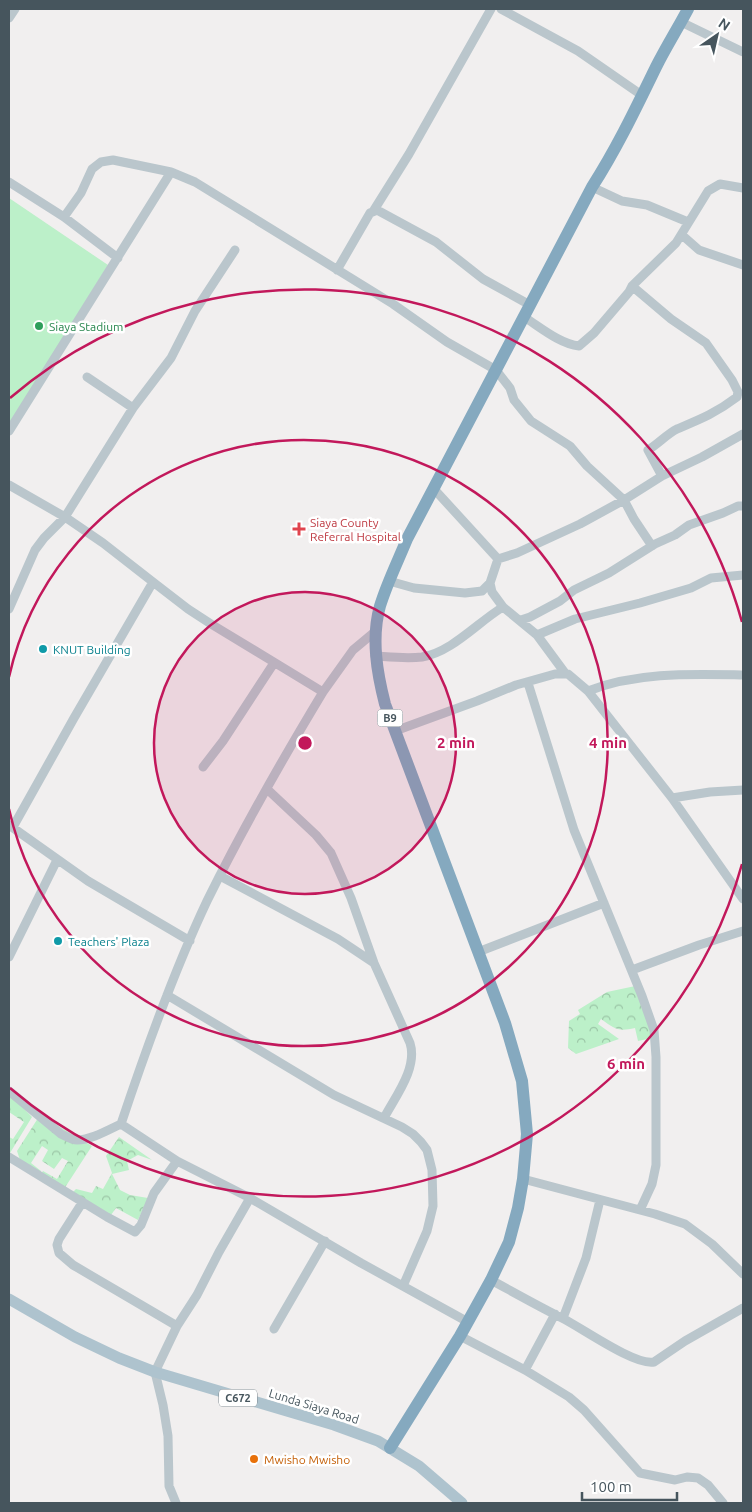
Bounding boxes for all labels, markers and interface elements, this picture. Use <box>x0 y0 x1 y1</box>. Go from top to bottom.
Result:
north arrow <box>692 10 742 60</box>
text: N <box>715 15 733 34</box>
marker: Siaya Stadium <box>33 320 45 332</box>
place label: Siaya Stadium <box>49 320 123 333</box>
place label: Siaya County Referral Hospital <box>310 516 401 543</box>
marker: Siaya County Referral Hospital <box>292 522 306 536</box>
marker: KNUT Building <box>37 643 49 655</box>
place label: KNUT Building <box>53 643 131 656</box>
road number: B9 <box>378 710 402 726</box>
centre of rings <box>296 734 314 752</box>
text: 2 min <box>437 734 475 751</box>
text: 4 min <box>589 734 627 751</box>
marker: Teachers' Plaza <box>52 935 64 947</box>
place label: Teachers' Plaza <box>68 935 149 948</box>
text: 6 min <box>607 1055 645 1072</box>
street label: Lunda Siaya Road <box>267 1386 361 1426</box>
road number: C672 <box>219 1390 257 1406</box>
marker: Mwisho Mwisho <box>248 1453 260 1465</box>
place label: Mwisho Mwisho <box>264 1453 350 1466</box>
scale bar <box>582 1470 677 1502</box>
text: 100 m <box>590 1478 632 1495</box>

